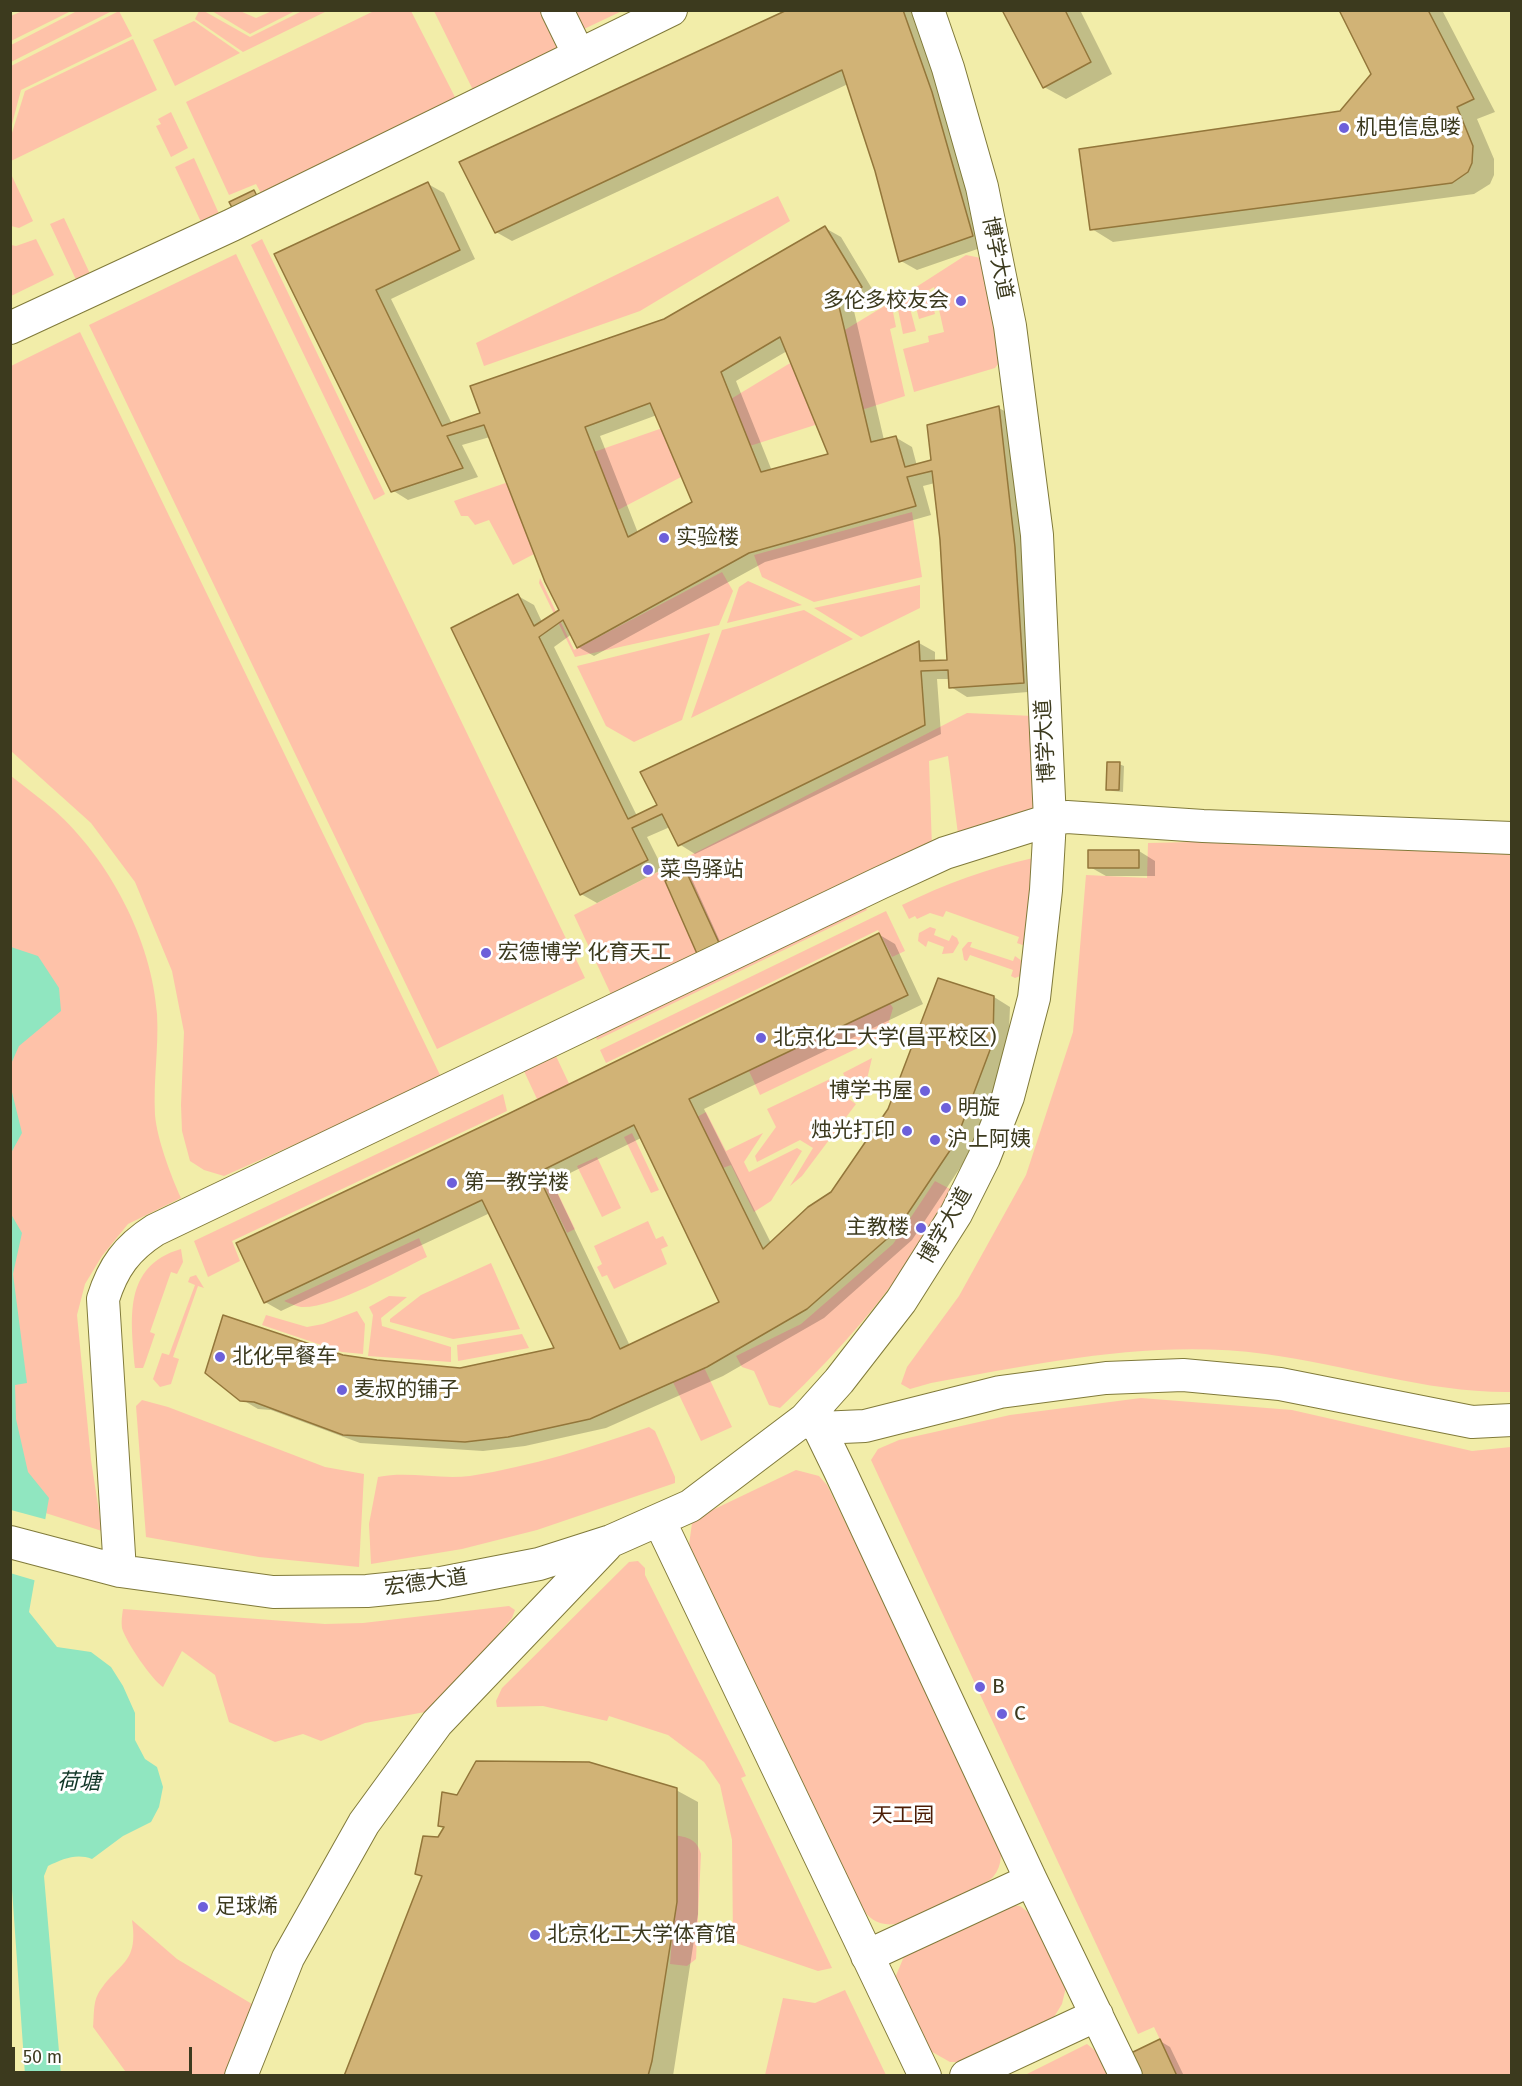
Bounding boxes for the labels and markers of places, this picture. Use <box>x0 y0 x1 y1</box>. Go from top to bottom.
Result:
place label: 机电信息喽 <box>1356 115 1461 141</box>
marker: 机电信息喽 <box>1337 121 1351 135</box>
place label: 多伦多校友会 <box>823 288 949 314</box>
marker: 多伦多校友会 <box>954 294 968 308</box>
place label: 实验楼 <box>676 525 739 551</box>
marker: 实验楼 <box>657 531 671 545</box>
place label: 菜鸟驿站 <box>660 857 744 883</box>
marker: 菜鸟驿站 <box>641 863 655 877</box>
place label: 宏德博学 化育天工 <box>498 940 672 966</box>
marker: 宏德博学 化育天工 <box>479 946 493 960</box>
place label: 北京化工大学(昌平校区) <box>773 1025 997 1051</box>
marker: 北京化工大学(昌平校区) <box>754 1031 768 1045</box>
place label: 博学书屋 <box>829 1078 913 1104</box>
marker: 博学书屋 <box>918 1084 932 1098</box>
place label: 明旋 <box>958 1095 1000 1121</box>
marker: 明旋 <box>939 1101 953 1115</box>
place label: 烛光打印 <box>811 1118 895 1144</box>
marker: 烛光打印 <box>900 1124 914 1138</box>
place label: 沪上阿姨 <box>947 1127 1031 1153</box>
marker: 沪上阿姨 <box>928 1133 942 1147</box>
place label: 第一教学楼 <box>464 1170 569 1196</box>
marker: 第一教学楼 <box>445 1176 459 1190</box>
place label: 主教楼 <box>846 1215 909 1241</box>
marker: 主教楼 <box>914 1221 928 1235</box>
place label: 北化早餐车 <box>232 1344 337 1370</box>
marker: 北化早餐车 <box>213 1350 227 1364</box>
place label: 麦叔的铺子 <box>354 1377 459 1403</box>
marker: 麦叔的铺子 <box>335 1383 349 1397</box>
place label: B <box>992 1674 1005 1700</box>
marker: B <box>973 1680 987 1694</box>
place label: C <box>1014 1701 1026 1727</box>
marker: C <box>995 1707 1009 1721</box>
place label: 足球烯 <box>215 1894 278 1920</box>
marker: 足球烯 <box>196 1900 210 1914</box>
place label: 北京化工大学体育馆 <box>547 1922 736 1948</box>
marker: 北京化工大学体育馆 <box>528 1928 542 1942</box>

